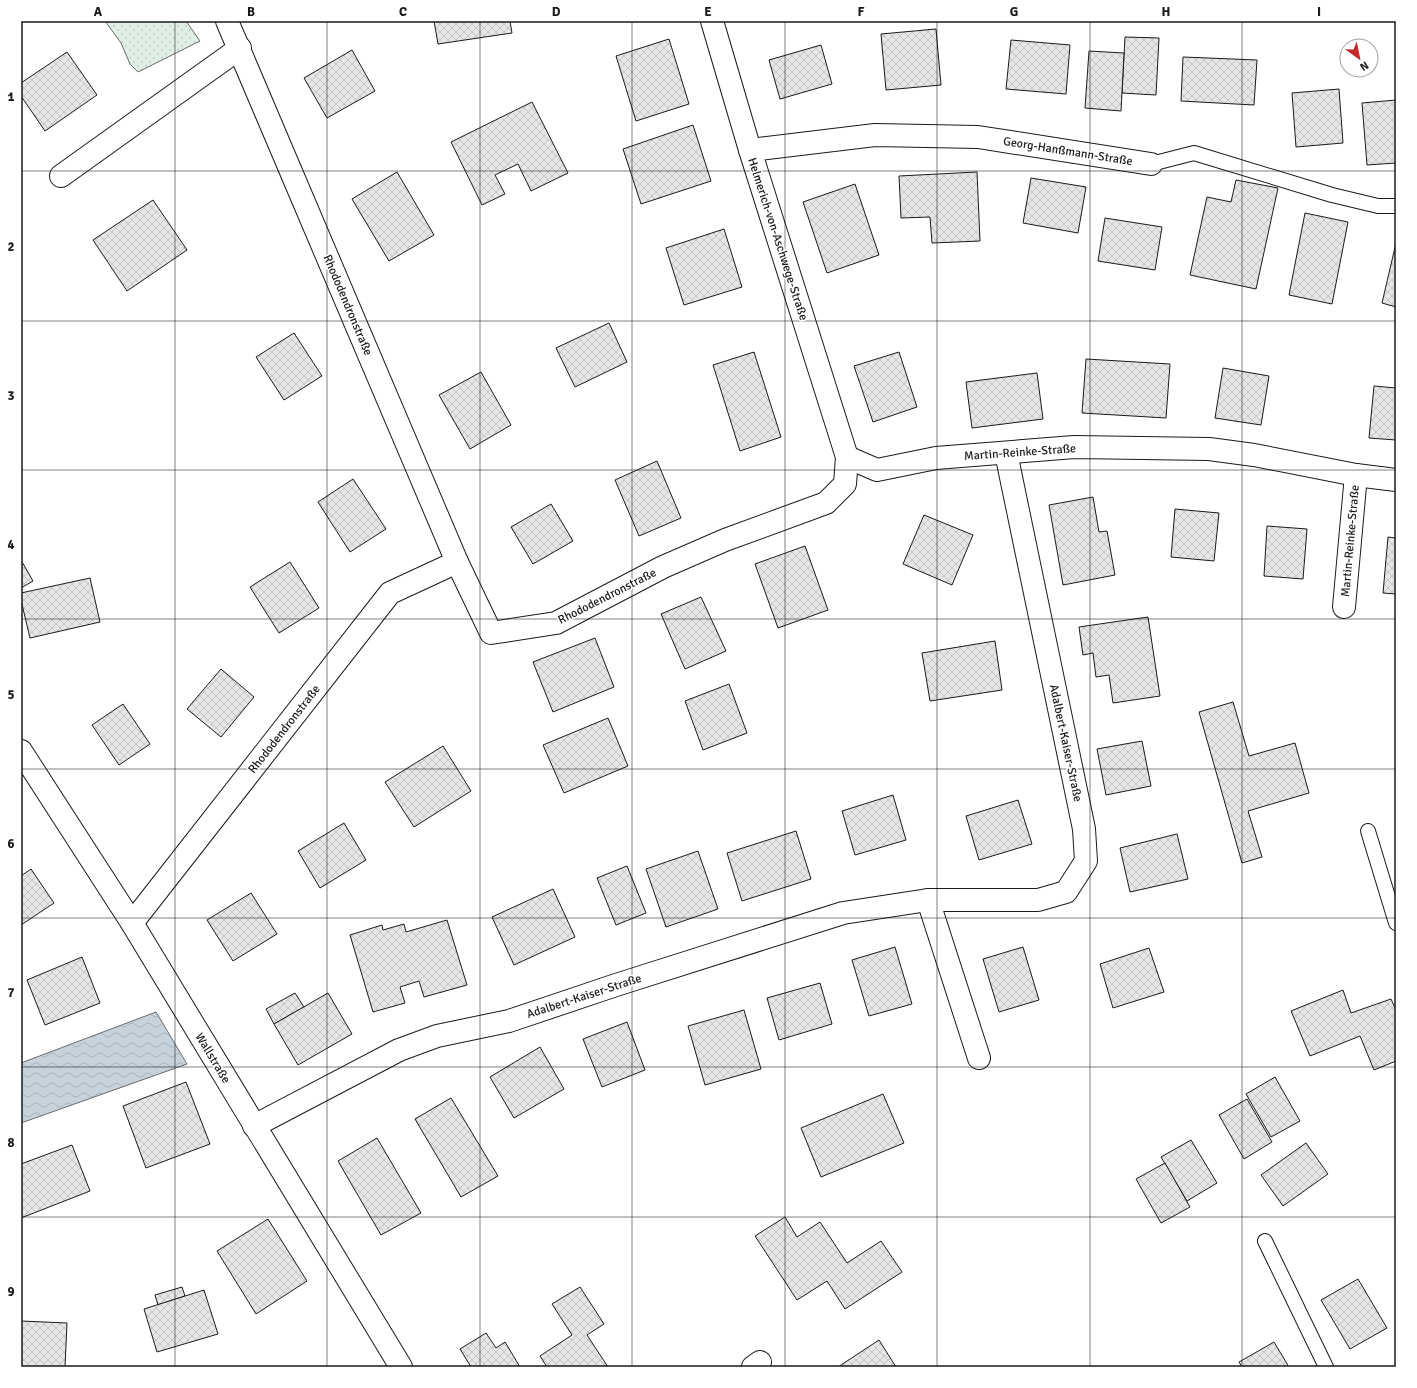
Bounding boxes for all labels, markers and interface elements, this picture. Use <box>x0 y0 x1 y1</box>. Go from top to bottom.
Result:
text: A <box>94 4 103 20</box>
text: B <box>247 4 255 20</box>
text: C <box>399 4 407 20</box>
text: D <box>552 4 561 20</box>
text: E <box>704 4 712 20</box>
text: F <box>858 4 865 20</box>
text: G <box>1010 4 1018 20</box>
text: H <box>1162 4 1170 20</box>
text: I <box>1317 4 1321 20</box>
north arrow <box>1339 38 1379 78</box>
text: N <box>1357 58 1371 74</box>
text: 1 <box>7 89 15 105</box>
street label: Georg-Hanßmann-Straße <box>1002 134 1134 169</box>
street label: Helmerich-von-Aschwege-Straße <box>744 156 811 322</box>
text: 2 <box>7 239 15 255</box>
street label: Rhododendronstraße <box>319 252 376 358</box>
text: 3 <box>7 388 15 404</box>
street label: Martin-Reinke-Straße <box>963 441 1077 464</box>
street label: Martin-Reinke-Straße <box>1338 484 1363 598</box>
text: 4 <box>7 537 15 553</box>
street label: Rhododendronstraße <box>556 565 659 628</box>
street label: Rhododendronstraße <box>245 682 324 777</box>
street label: Adalbert-Kaiser-Straße <box>1046 683 1085 803</box>
text: 5 <box>7 687 15 703</box>
text: 6 <box>7 836 15 852</box>
street label: Adalbert-Kaiser-Straße <box>525 971 643 1022</box>
text: 7 <box>7 985 15 1001</box>
street label: Wallstraße <box>192 1030 233 1086</box>
text: 8 <box>7 1135 15 1151</box>
text: 9 <box>7 1284 15 1300</box>

